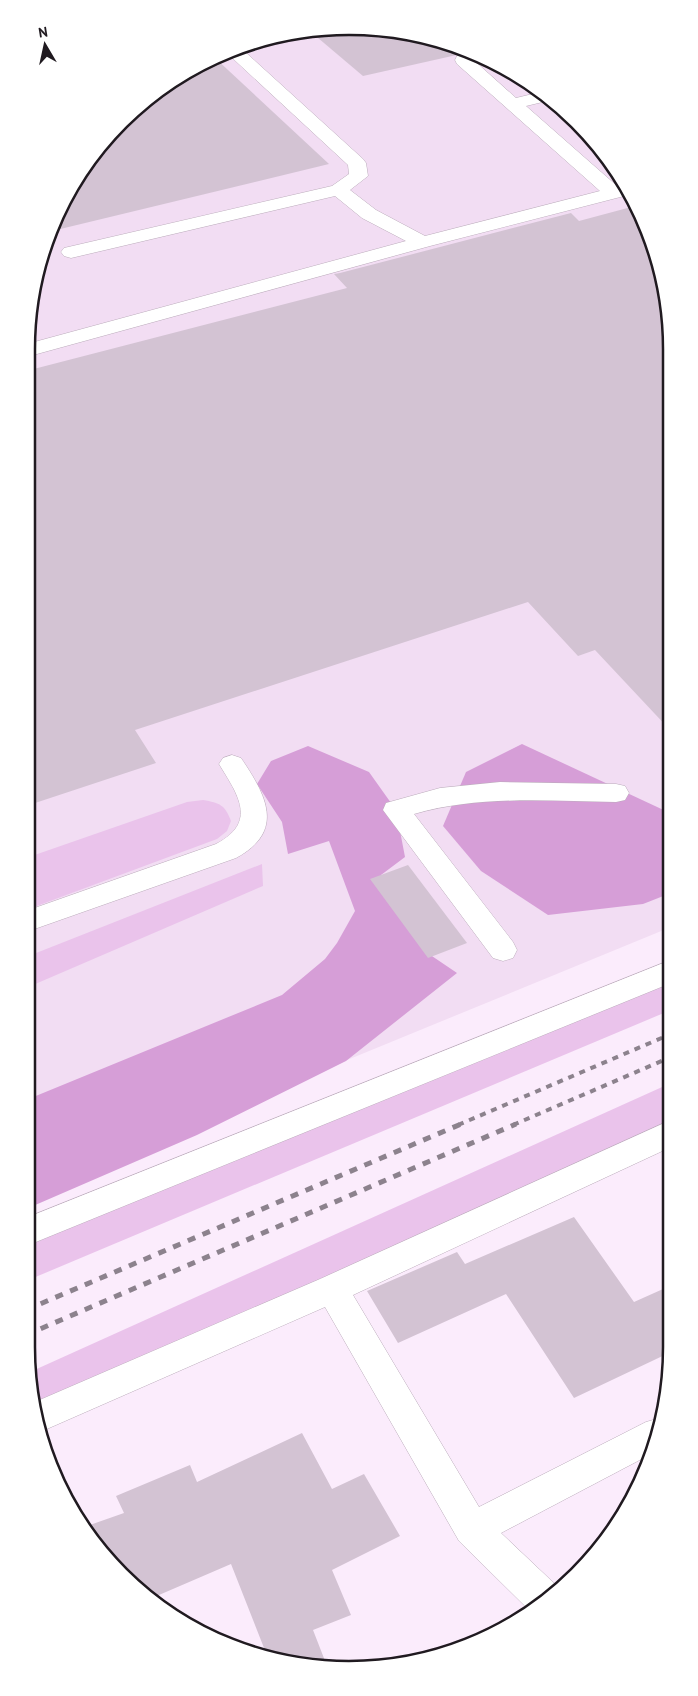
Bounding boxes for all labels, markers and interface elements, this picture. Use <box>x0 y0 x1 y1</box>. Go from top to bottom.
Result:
north arrow <box>20 20 70 70</box>
text: N <box>37 23 49 42</box>

